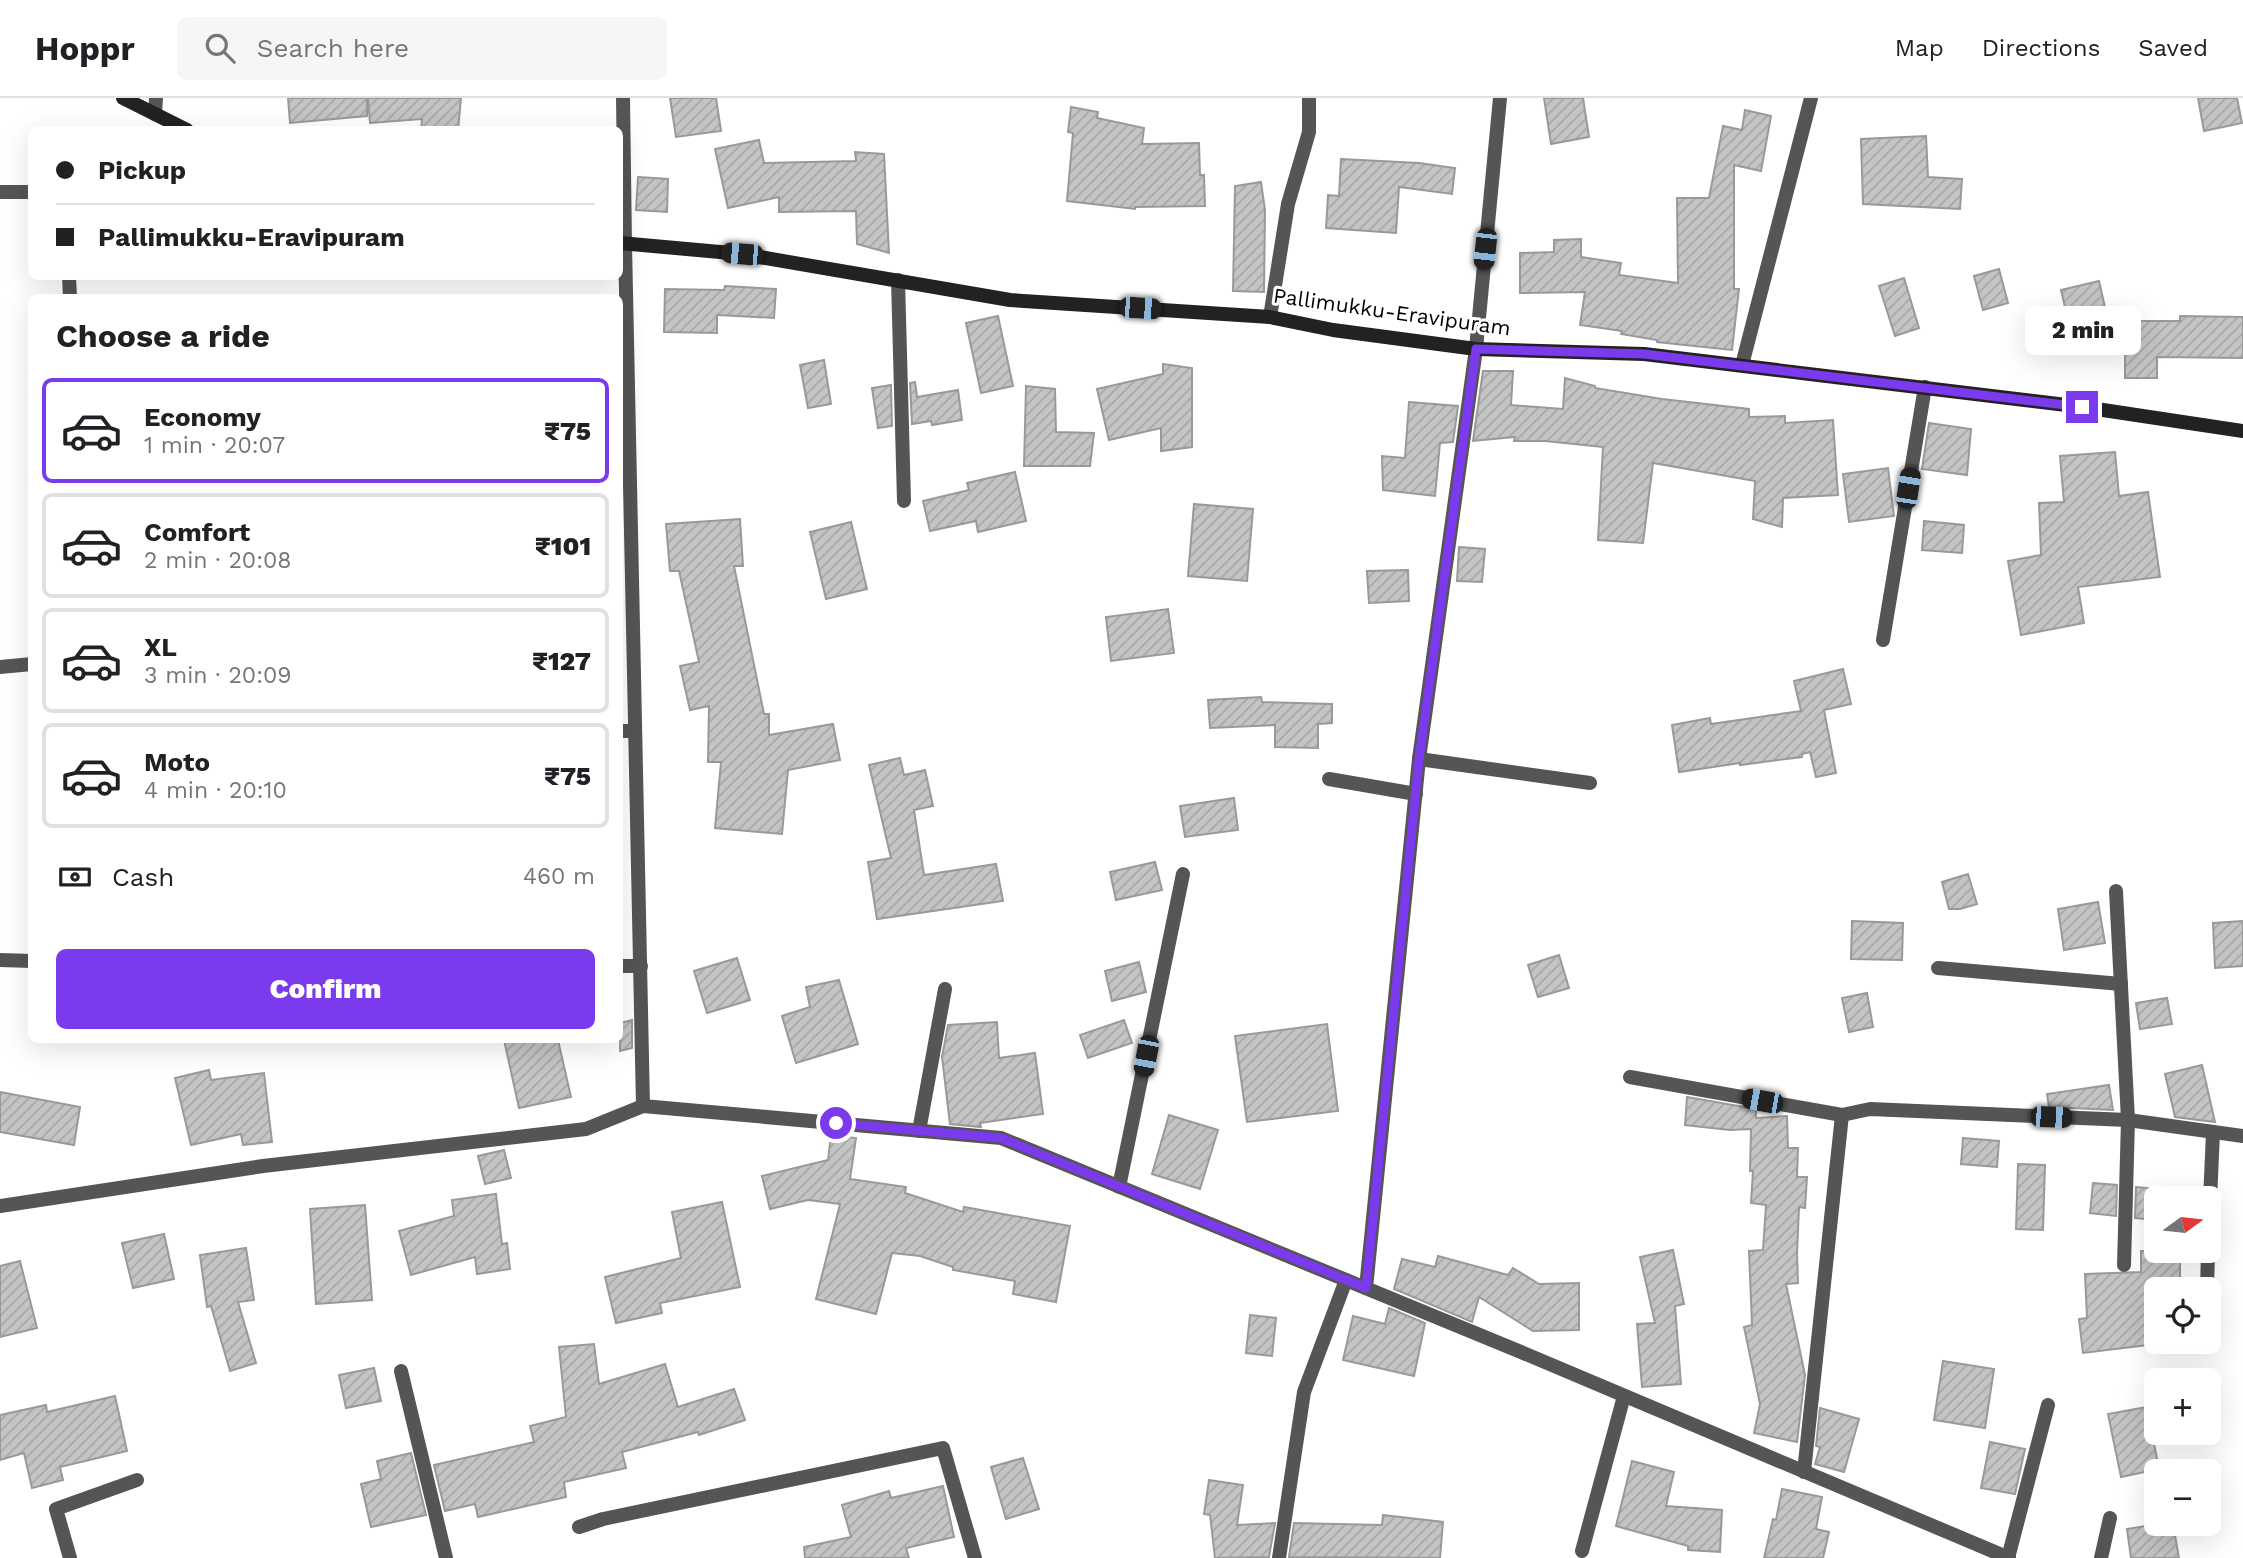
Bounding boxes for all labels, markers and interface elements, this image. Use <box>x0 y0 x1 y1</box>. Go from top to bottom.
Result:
search box <box>177 17 667 80</box>
text: Hoppr <box>35 29 135 68</box>
icon: search <box>201 29 239 67</box>
text: Search here <box>257 33 409 63</box>
text: Map <box>1895 34 1944 62</box>
text: Directions <box>1982 34 2100 62</box>
text: Saved <box>2138 34 2208 62</box>
text: Pickup <box>98 155 186 185</box>
text: Pallimukku-Eravipuram <box>98 222 405 252</box>
car <box>1473 227 1498 271</box>
car <box>721 242 764 266</box>
street label: Pallimukku-Eravipuram <box>1272 282 1512 341</box>
car <box>1119 296 1162 320</box>
callout: 2 min <box>2024 306 2140 354</box>
text: Choose a ride <box>56 317 270 355</box>
text: 2 min <box>2052 317 2114 344</box>
route end <box>2066 391 2098 423</box>
icon: car <box>60 399 123 462</box>
text: Economy <box>144 402 261 432</box>
text: ₹75 <box>544 416 591 446</box>
text: 1 min · 20:07 <box>144 432 285 459</box>
car <box>1895 466 1922 510</box>
icon: car <box>60 514 123 577</box>
text: Comfort <box>144 517 250 547</box>
text: ₹101 <box>535 531 591 561</box>
text: 2 min · 20:08 <box>144 547 291 574</box>
icon: car <box>60 629 123 692</box>
text: XL <box>144 632 177 662</box>
text: ₹127 <box>532 646 591 676</box>
text: 3 min · 20:09 <box>144 662 291 689</box>
icon: car <box>60 744 123 807</box>
text: Moto <box>144 747 210 777</box>
text: ₹75 <box>544 761 591 791</box>
text: 4 min · 20:10 <box>144 777 287 804</box>
icon: cash <box>56 858 94 896</box>
text: Cash <box>112 862 174 892</box>
text: 460 m <box>523 863 595 890</box>
button: Confirm <box>56 949 595 1029</box>
car <box>1132 1033 1161 1079</box>
car <box>1740 1087 1785 1115</box>
car <box>2030 1106 2073 1128</box>
route start <box>820 1107 852 1139</box>
north arrow <box>2144 1186 2221 1264</box>
map controls <box>2144 1186 2221 1536</box>
button: locate <box>2144 1277 2221 1354</box>
button: + <box>2144 1368 2221 1445</box>
button: − <box>2144 1459 2221 1536</box>

